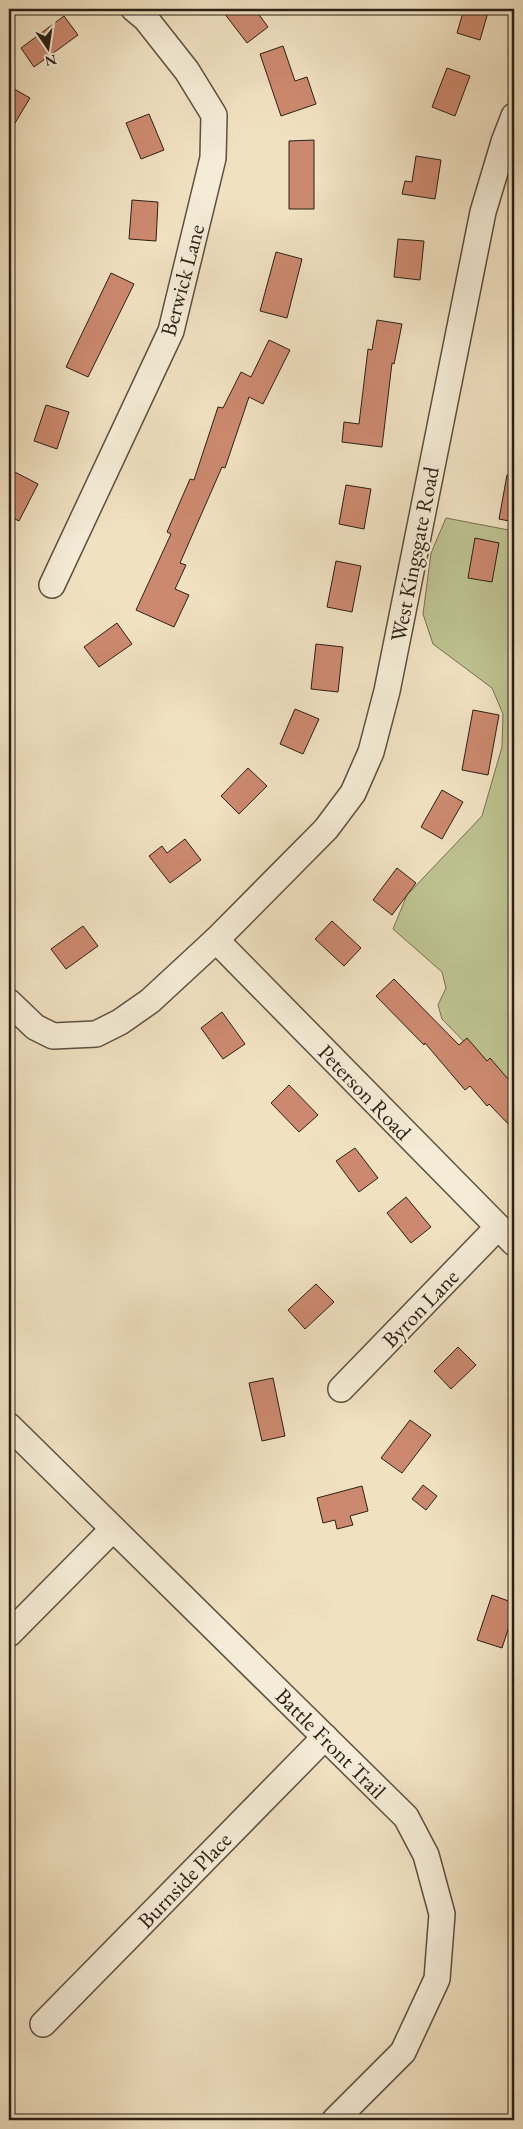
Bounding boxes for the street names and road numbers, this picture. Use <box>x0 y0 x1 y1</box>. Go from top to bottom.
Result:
street label: Berwick Lane <box>154 221 211 339</box>
street label: West Kingsgate Road <box>383 463 446 644</box>
street label: Peterson Road <box>312 1038 418 1147</box>
street label: Byron Lane <box>376 1263 465 1354</box>
street label: Battle Front Trail <box>269 1682 392 1805</box>
street label: Burnside Place <box>131 1826 238 1935</box>

